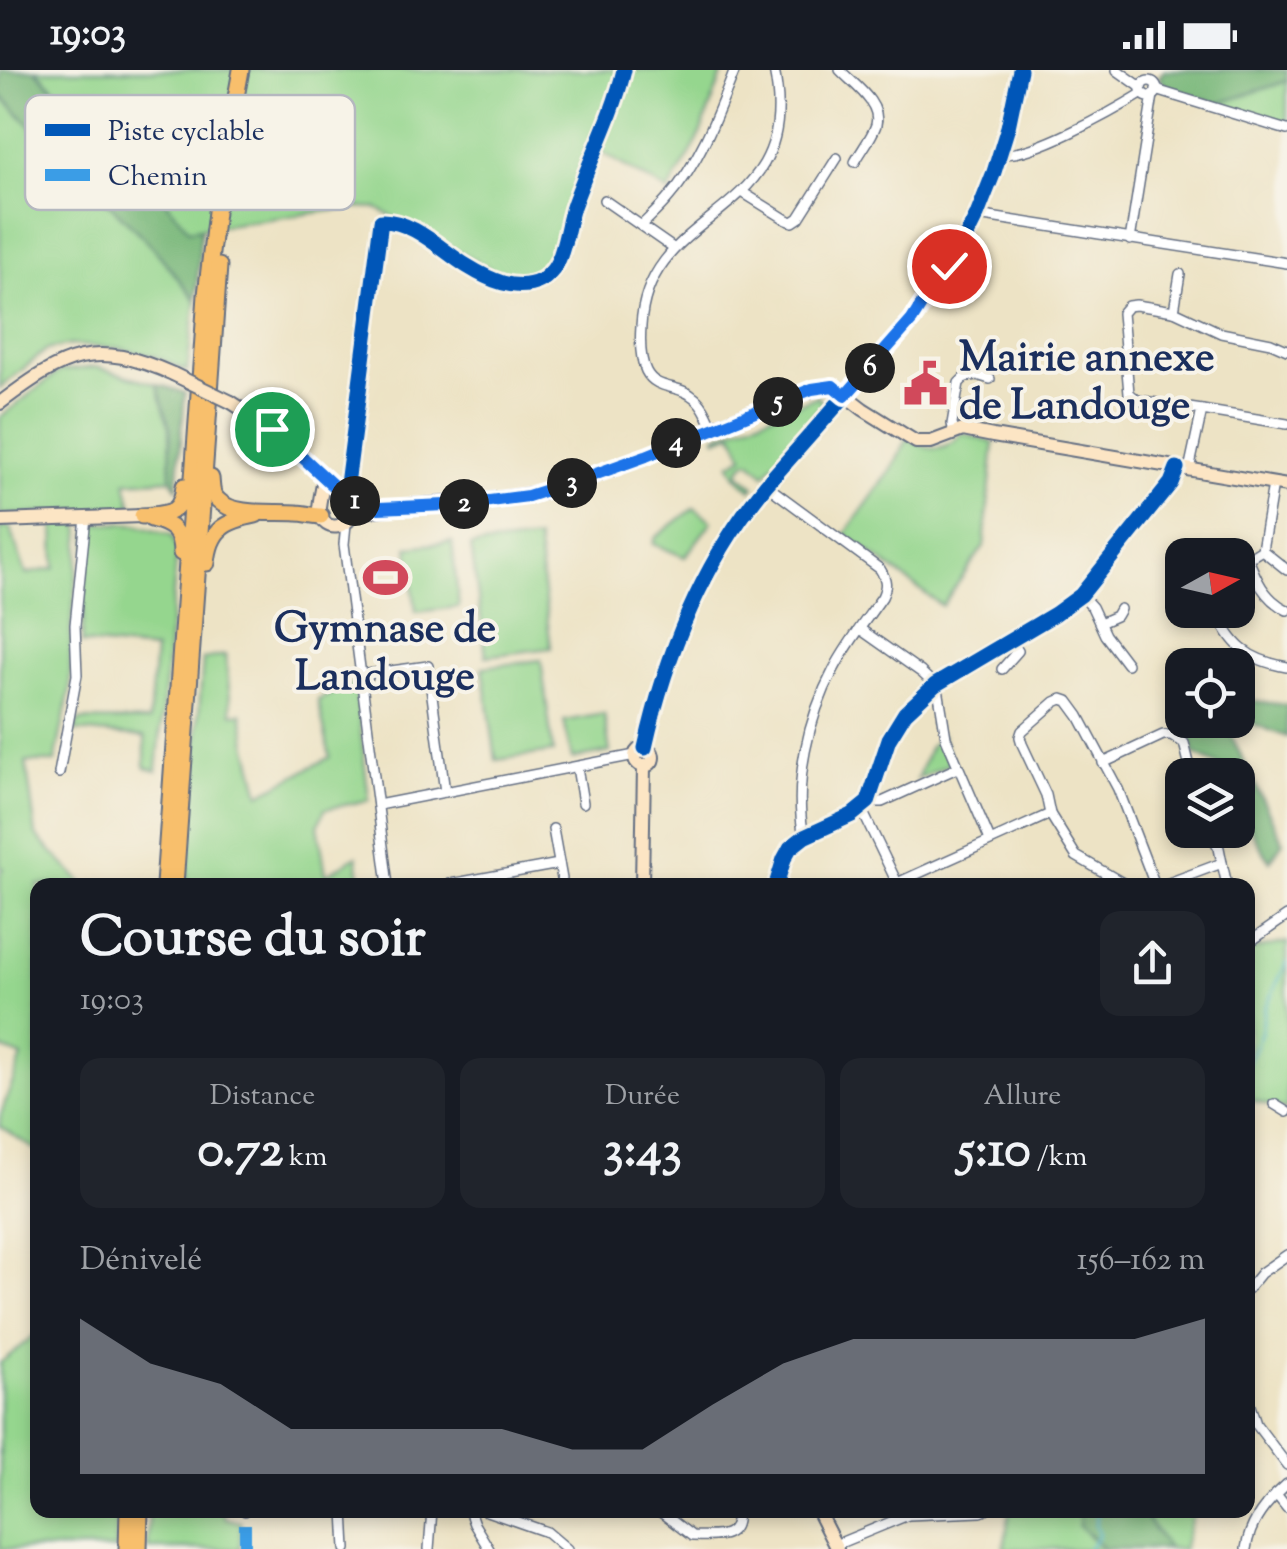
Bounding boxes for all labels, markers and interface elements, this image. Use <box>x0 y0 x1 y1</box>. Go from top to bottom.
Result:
text: 19:03 <box>50 8 126 62</box>
legend <box>25 95 355 210</box>
text: Piste cyclable <box>108 113 265 153</box>
text: Chemin <box>108 158 207 198</box>
pin <box>907 224 992 309</box>
icon: check <box>922 239 977 294</box>
place label: Mairie annexe de Landouge <box>959 330 1215 438</box>
pin: 6 <box>845 343 895 393</box>
text: 6 <box>863 348 877 388</box>
public building icon: Mairie annexe de Landouge <box>902 360 950 408</box>
pin: 5 <box>753 377 803 427</box>
text: 5 <box>773 382 783 422</box>
pin <box>230 387 315 472</box>
icon: arrive <box>245 402 300 457</box>
pin: 4 <box>651 418 701 468</box>
text: 4 <box>669 423 683 463</box>
pin: 3 <box>547 458 597 508</box>
text: 3 <box>566 463 578 503</box>
pin: 1 <box>330 476 380 526</box>
pin: 2 <box>439 479 489 529</box>
text: 1 <box>350 481 360 521</box>
text: 2 <box>457 484 471 524</box>
north arrow <box>1165 538 1255 628</box>
map controls <box>1165 538 1255 848</box>
sports icon: Gymnase de Landouge <box>361 553 409 601</box>
place label: Gymnase de Landouge <box>274 601 496 709</box>
button: locate <box>1165 648 1255 738</box>
button: layers <box>1165 758 1255 848</box>
text: Course du soir <box>80 901 426 980</box>
button: share <box>1100 911 1205 1016</box>
text: 19:03 <box>80 978 144 1024</box>
text: Distance <box>210 1077 315 1117</box>
text: Durée <box>605 1077 680 1117</box>
text: Allure <box>984 1077 1061 1117</box>
text: 0.72 <box>197 1117 283 1189</box>
text: 3:43 <box>603 1117 682 1189</box>
text: 5:10 <box>958 1117 1031 1189</box>
text: km <box>283 1138 328 1178</box>
text: /km <box>1031 1138 1087 1178</box>
text: Dénivelé <box>80 1238 202 1284</box>
text: 156–162 m <box>1077 1238 1205 1284</box>

